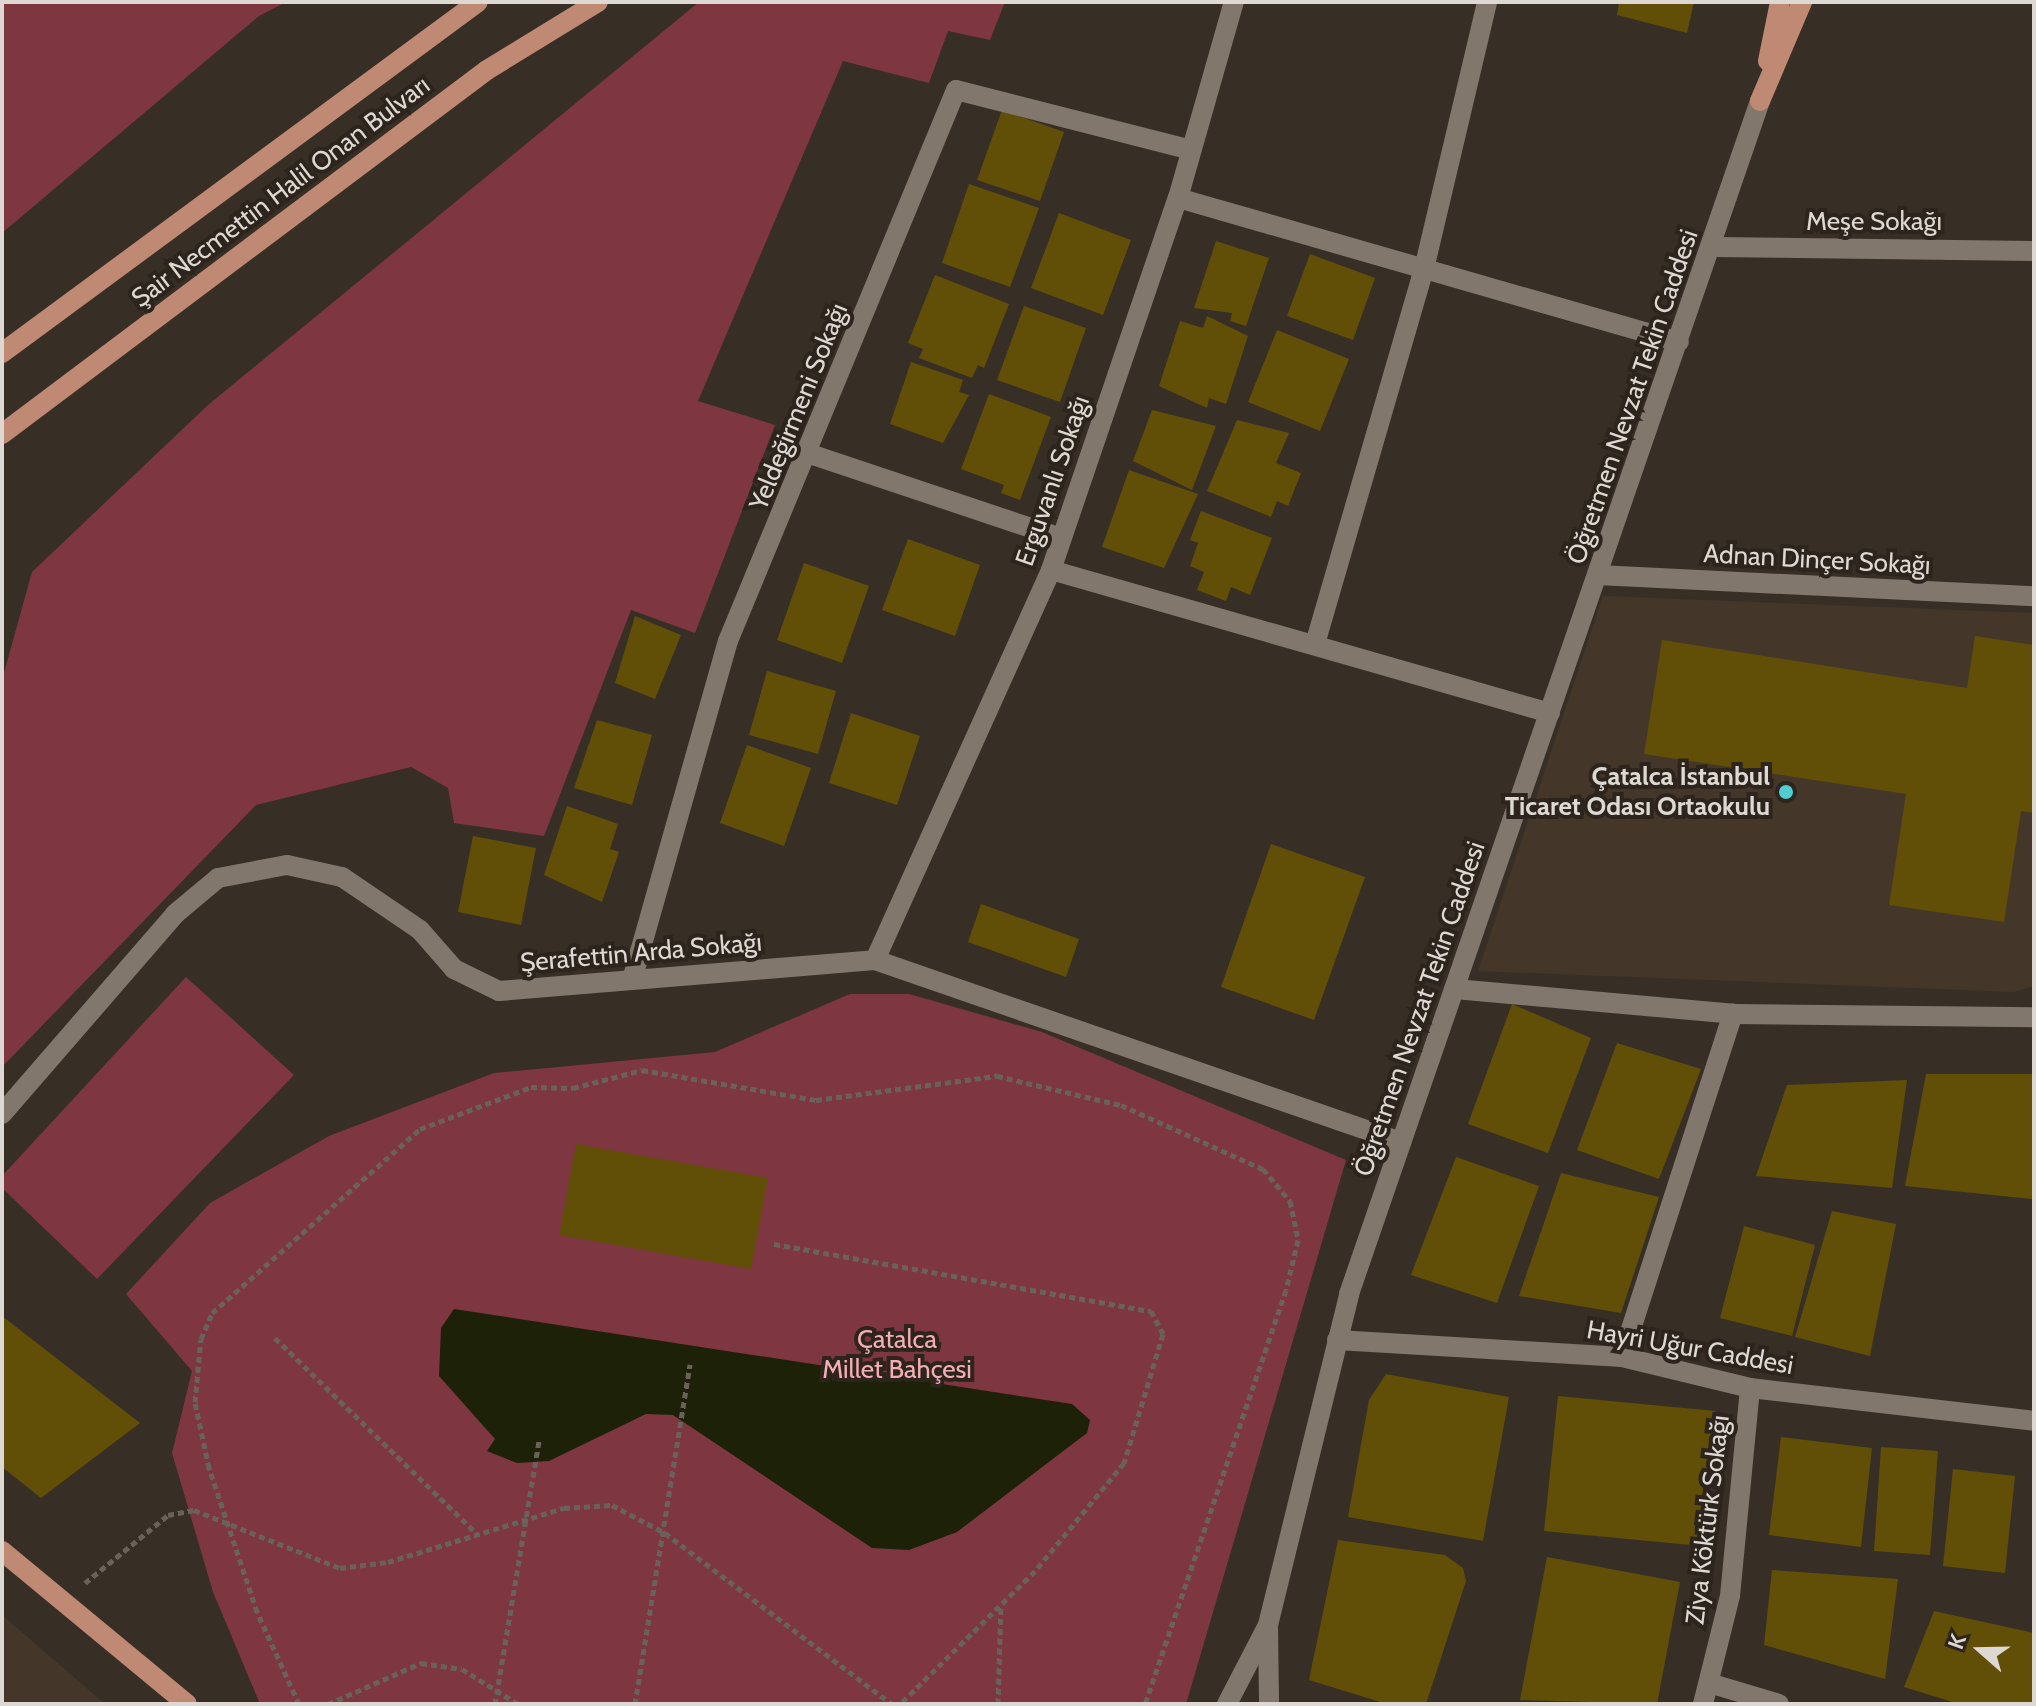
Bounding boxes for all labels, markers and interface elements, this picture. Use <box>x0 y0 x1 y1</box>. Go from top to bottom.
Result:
street label: Şair Necmettin Halil Onan Bulvarı <box>126 70 436 314</box>
street label: Meşe Sokağı <box>1806 206 1942 238</box>
street label: Öğretmen Nevzat Tekin Caddesi <box>1561 225 1705 569</box>
street label: Yeldeğirmeni Sokağı <box>743 299 855 515</box>
street label: Erguvanlı Sokağı <box>1009 392 1097 570</box>
street label: Adnan Dinçer Sokağı <box>1703 538 1931 582</box>
place label: Çatalca İstanbul Ticaret Odası Ortaokulu <box>1505 761 1770 822</box>
marker: Çatalca İstanbul Ticaret Odası Ortaokulu <box>1777 783 1795 801</box>
street label: Öğretmen Nevzat Tekin Caddesi <box>1348 837 1492 1181</box>
street label: Şerafettin Arda Sokağı <box>519 927 763 979</box>
street label: Hayri Uğur Caddesi <box>1584 1314 1796 1382</box>
park label: Çatalca Millet Bahçesi <box>822 1324 972 1386</box>
street label: Ziya Köktürk Sokağı <box>1680 1414 1736 1626</box>
north arrow <box>1940 1610 2020 1690</box>
text: K <box>1942 1631 1972 1653</box>

